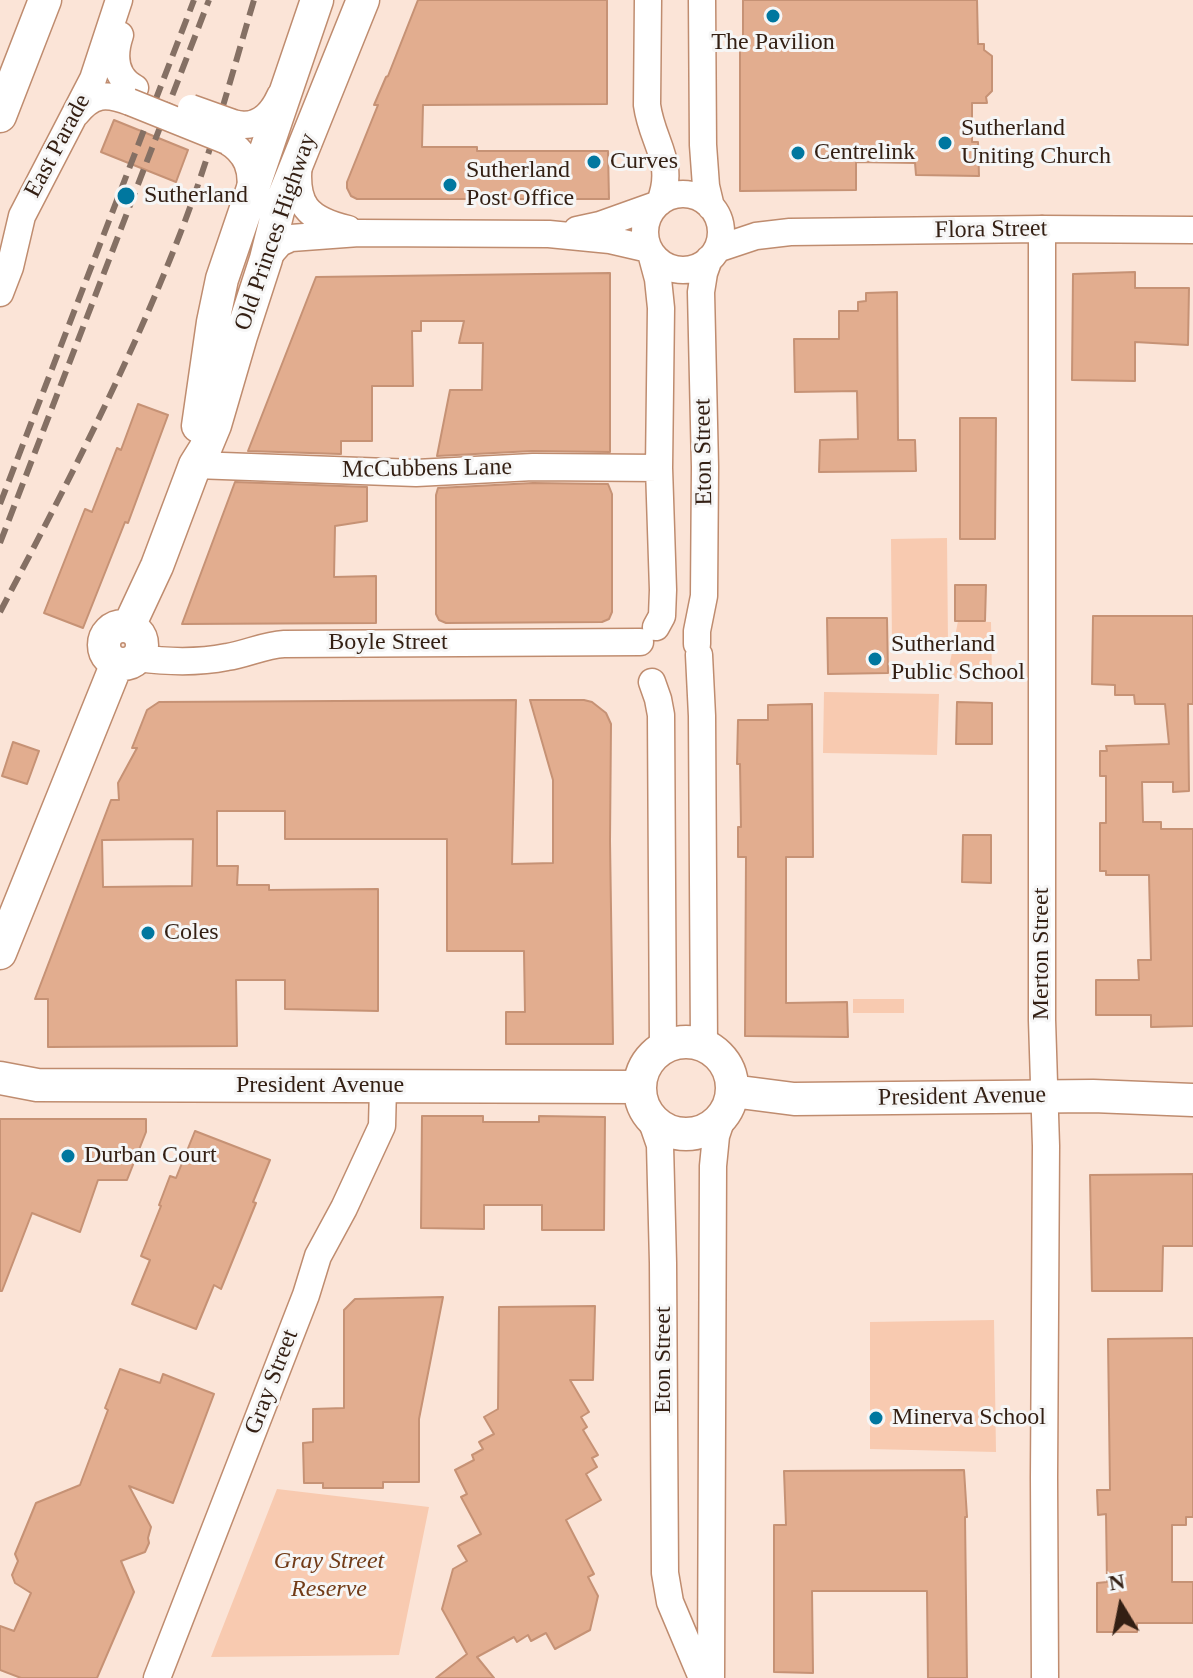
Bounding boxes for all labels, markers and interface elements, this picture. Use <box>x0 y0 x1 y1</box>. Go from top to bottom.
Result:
marker: The Pavilion <box>764 7 782 25</box>
place label: The Pavilion <box>711 29 835 57</box>
street label: East Parade <box>19 90 97 202</box>
place label: Sutherland Uniting Church <box>961 115 1111 171</box>
street label: Old Princes Highway <box>229 130 323 334</box>
marker: Sutherland Uniting Church <box>936 134 954 152</box>
place label: Centrelink <box>814 139 915 167</box>
marker: Centrelink <box>789 144 807 162</box>
place label: Curves <box>610 148 678 176</box>
marker: Curves <box>585 153 603 171</box>
place label: Sutherland Post Office <box>466 157 574 213</box>
marker: Sutherland Post Office <box>441 176 459 194</box>
place label: Sutherland <box>144 182 248 210</box>
marker: Sutherland <box>115 185 137 207</box>
street label: Flora Street <box>934 215 1048 245</box>
street label: Eton Street <box>689 398 719 506</box>
street label: McCubbens Lane <box>342 453 512 485</box>
street label: Boyle Street <box>328 629 448 657</box>
place label: Sutherland Public School <box>891 631 1025 687</box>
marker: Sutherland Public School <box>866 650 884 668</box>
street label: Merton Street <box>1028 888 1056 1020</box>
place label: Coles <box>164 919 219 947</box>
marker: Coles <box>139 924 157 942</box>
street label: President Avenue <box>236 1072 404 1100</box>
street label: President Avenue <box>878 1081 1046 1113</box>
place label: Durban Court <box>84 1142 217 1170</box>
marker: Durban Court <box>59 1147 77 1165</box>
street label: Eton Street <box>650 1306 678 1414</box>
street label: Gray Street <box>239 1326 305 1438</box>
place label: Minerva School <box>892 1404 1046 1432</box>
marker: Minerva School <box>867 1409 885 1427</box>
park label: Gray Street Reserve <box>274 1548 384 1604</box>
north arrow <box>1081 1566 1161 1646</box>
text: N <box>1107 1568 1127 1596</box>

